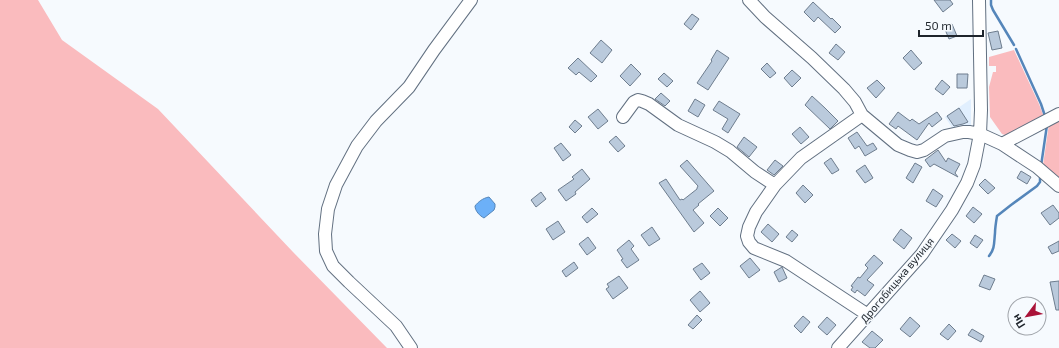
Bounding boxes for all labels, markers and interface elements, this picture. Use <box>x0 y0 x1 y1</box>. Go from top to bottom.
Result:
scale bar <box>919 12 983 38</box>
text: 50 m <box>925 18 952 32</box>
street label: Дрогобицька вулиця <box>857 234 937 326</box>
north arrow <box>1007 296 1047 336</box>
text: Пн <box>1009 312 1027 331</box>

